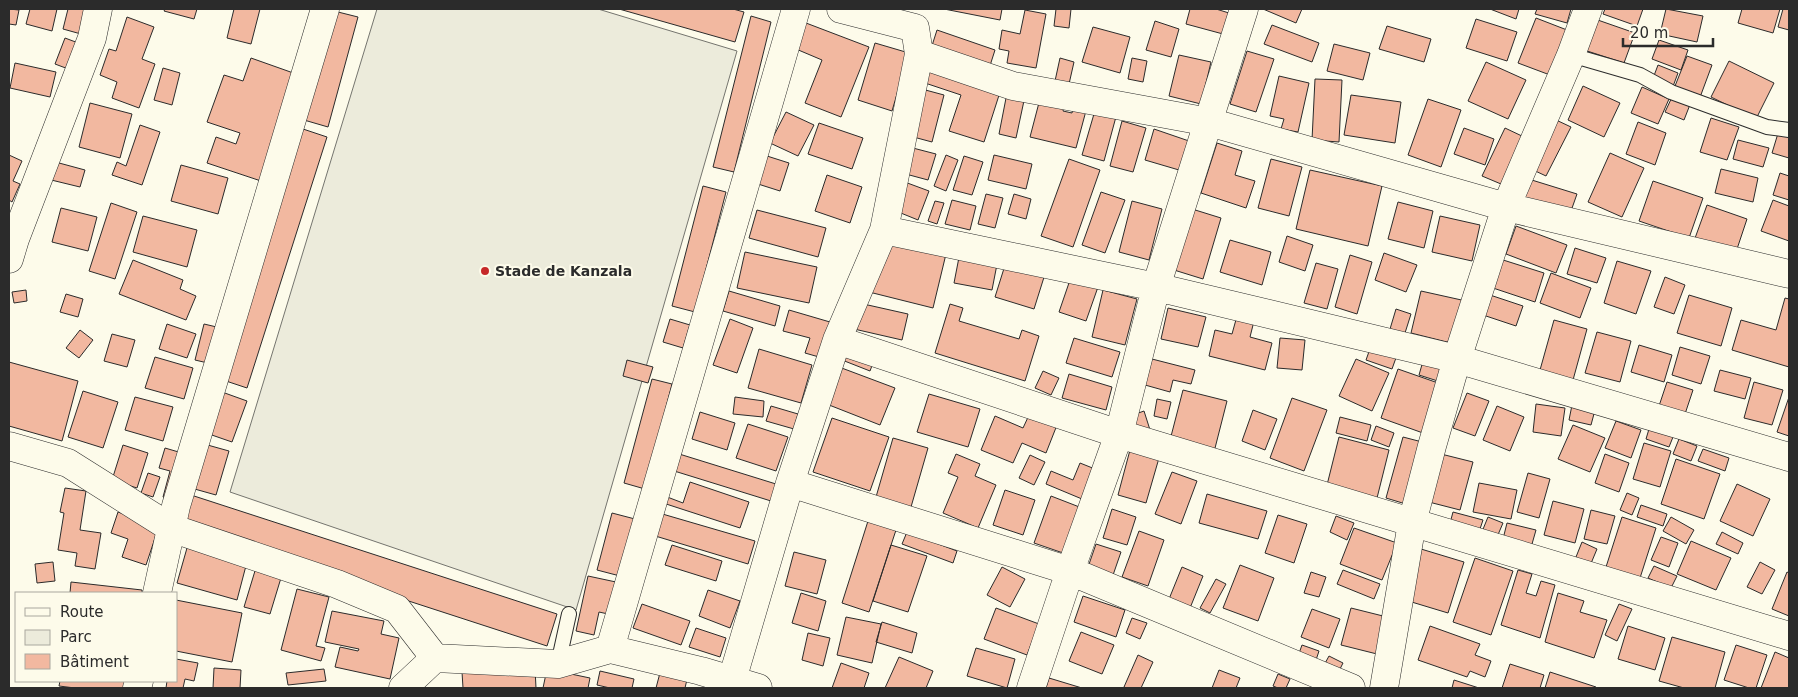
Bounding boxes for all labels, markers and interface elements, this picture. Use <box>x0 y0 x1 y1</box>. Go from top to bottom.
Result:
scale bar <box>1623 15 1713 47</box>
text: 20 m <box>1630 24 1668 42</box>
place label: Stade de Kanzala <box>495 263 632 279</box>
marker: Stade de Kanzala <box>479 265 491 277</box>
legend <box>15 592 178 682</box>
text: Route <box>60 603 104 621</box>
text: Parc <box>60 628 92 646</box>
text: Bâtiment <box>60 653 129 671</box>

